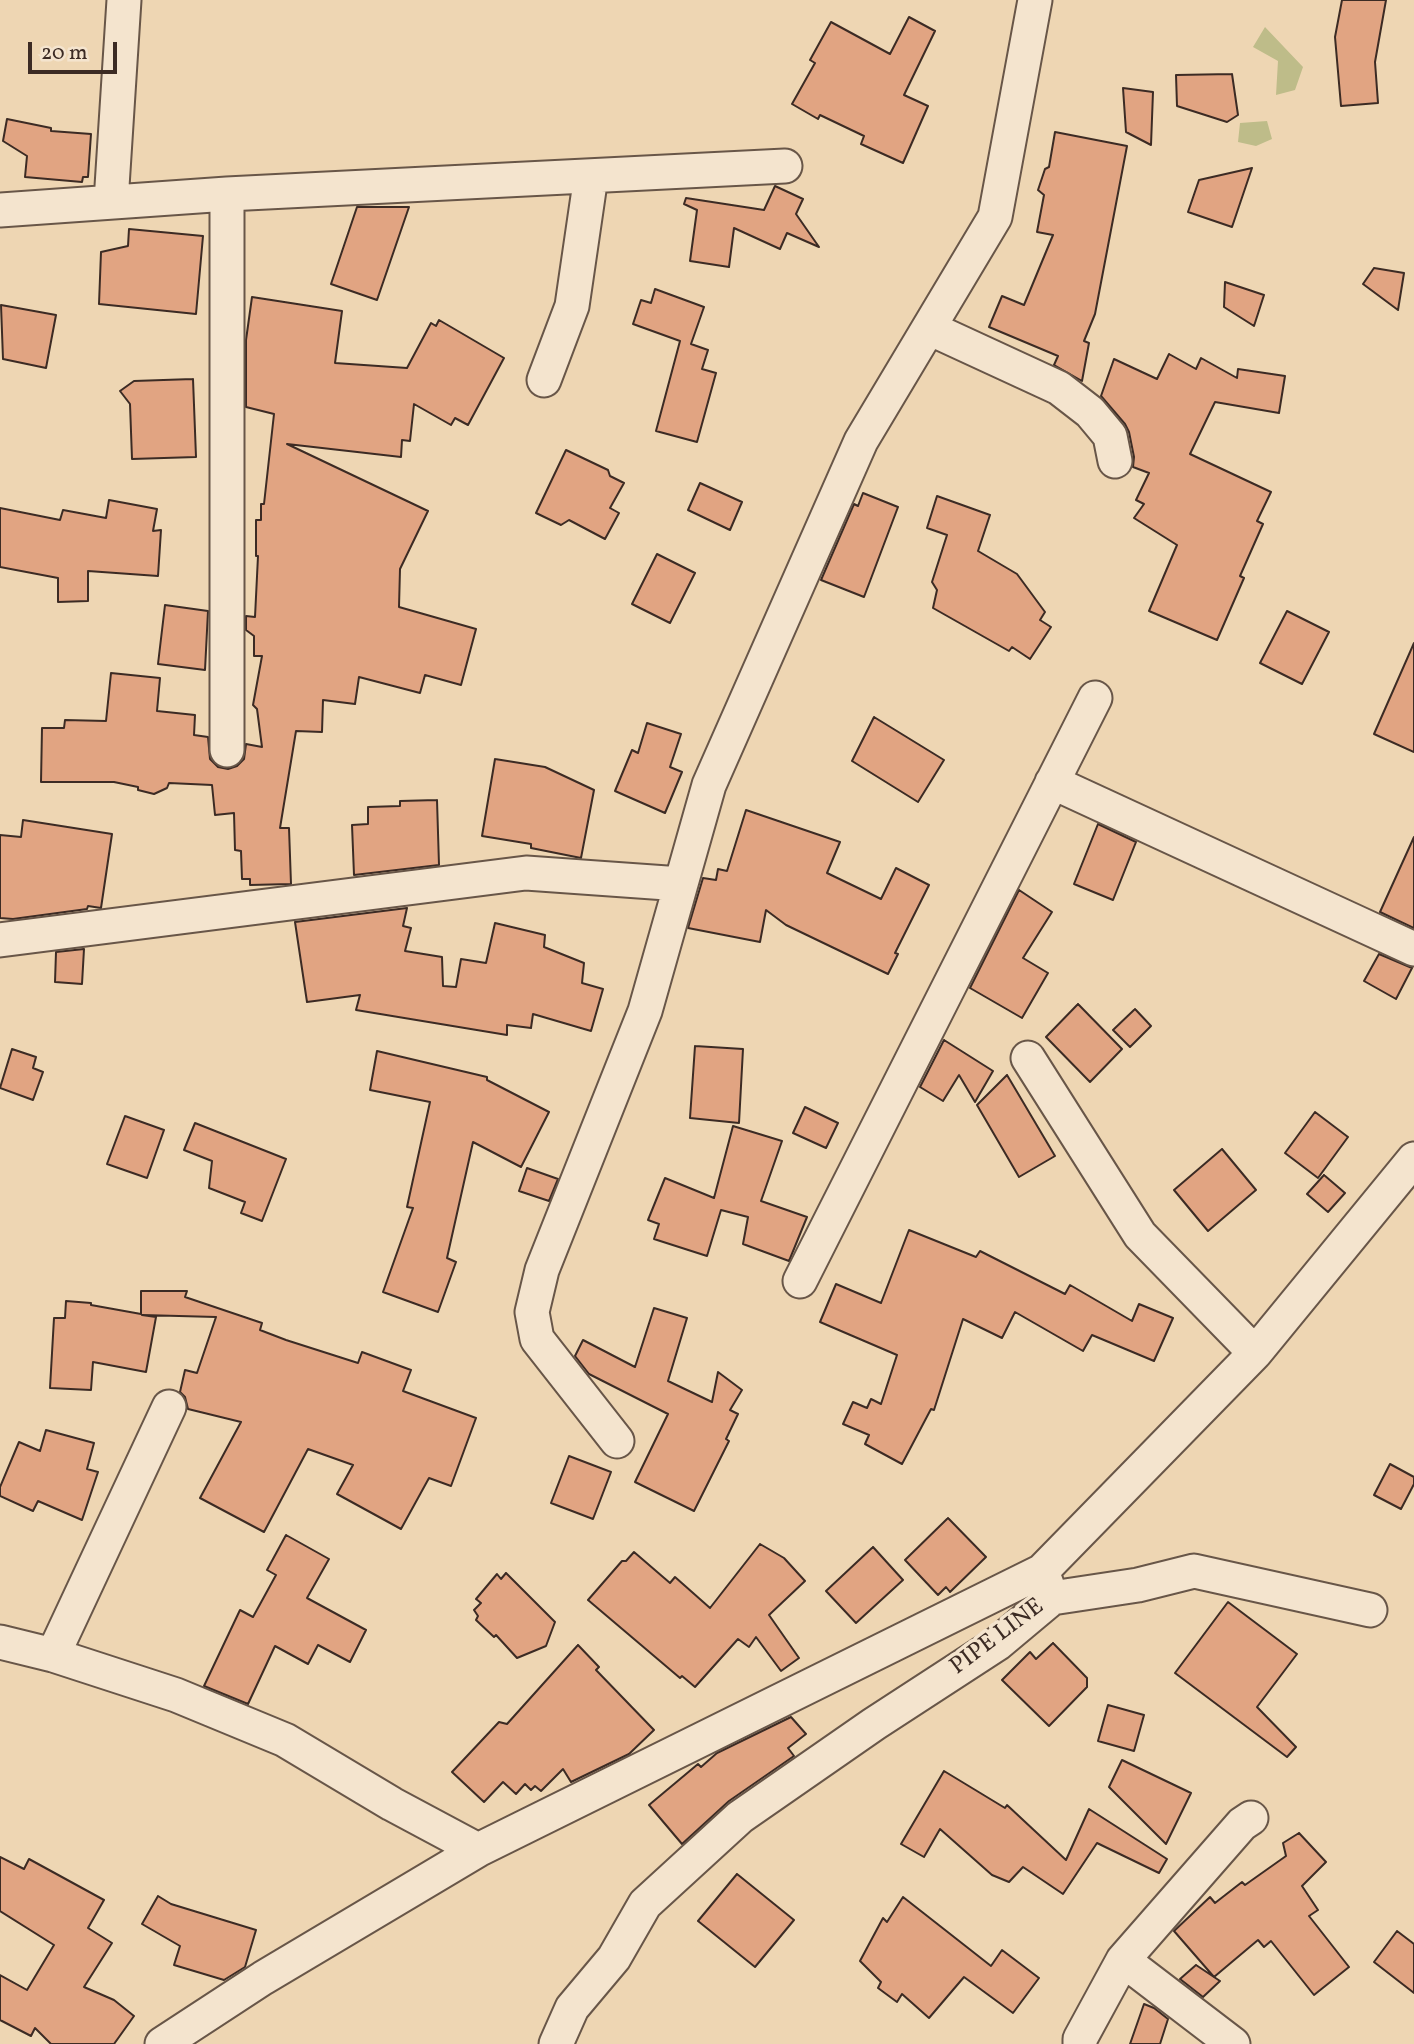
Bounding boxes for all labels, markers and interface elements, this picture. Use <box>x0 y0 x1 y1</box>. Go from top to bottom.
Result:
scale bar <box>32 28 121 72</box>
text: 20 m <box>41 39 87 68</box>
street label: PIPE LINE <box>945 1593 1051 1683</box>

